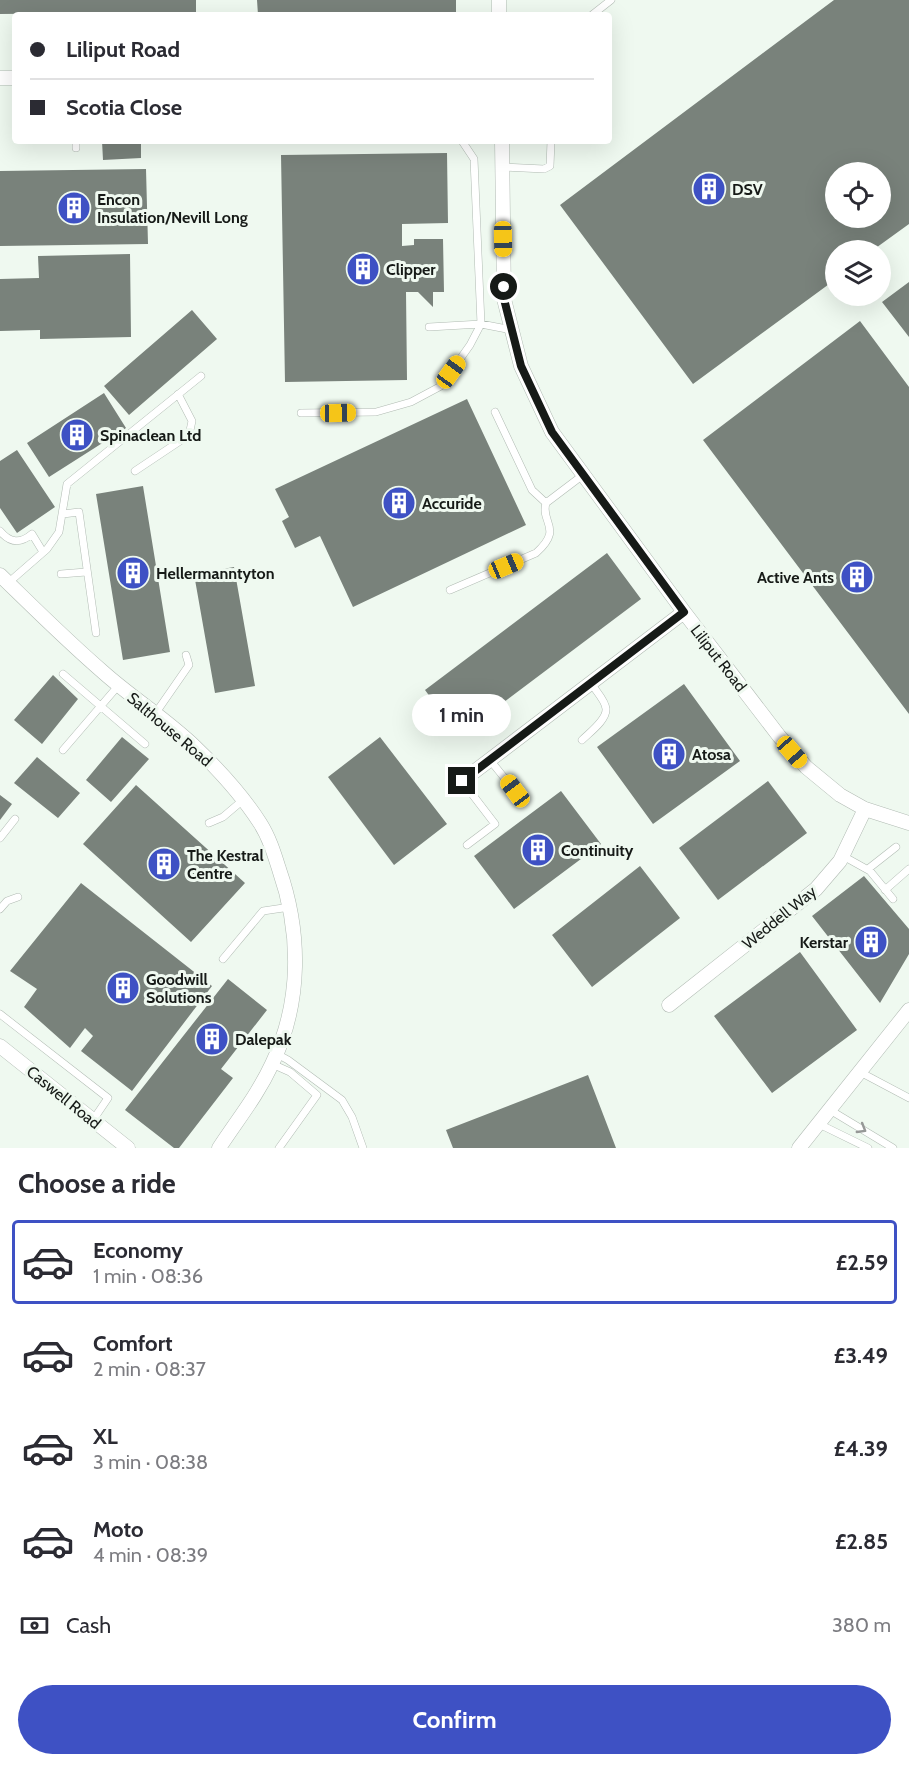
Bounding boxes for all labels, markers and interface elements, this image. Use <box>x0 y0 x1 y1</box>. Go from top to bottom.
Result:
text: Liliput Road <box>66 36 180 63</box>
text: Scotia Close <box>66 94 182 121</box>
map controls <box>825 162 891 306</box>
button: locate <box>825 162 891 228</box>
building icon: DSV <box>691 171 727 207</box>
place label: DSV <box>732 180 763 199</box>
building icon: Encon Insulation/Nevill Long <box>56 190 92 226</box>
place label: Encon Insulation/Nevill Long <box>97 190 248 227</box>
car <box>494 221 512 257</box>
button: layers <box>825 240 891 306</box>
building icon: Clipper <box>345 251 381 287</box>
place label: Clipper <box>386 260 436 279</box>
route start <box>490 273 517 300</box>
car <box>433 352 469 392</box>
car <box>320 404 356 422</box>
building icon: Spinaclean Ltd <box>59 417 95 453</box>
place label: Spinaclean Ltd <box>100 426 201 445</box>
building icon: Accuride <box>381 485 417 521</box>
place label: Accuride <box>422 494 482 513</box>
car <box>486 551 526 581</box>
building icon: Hellermanntyton <box>115 555 151 591</box>
building icon: Active Ants <box>839 559 875 595</box>
place label: Hellermanntyton <box>156 564 275 583</box>
place label: Active Ants <box>757 568 834 587</box>
street label: Liliput Road <box>687 621 751 696</box>
street label: Salthouse Road <box>123 688 216 770</box>
callout: 1 min <box>412 694 512 736</box>
text: 1 min <box>439 703 484 727</box>
car <box>773 733 811 771</box>
building icon: Atosa <box>651 736 687 772</box>
place label: Atosa <box>692 745 731 764</box>
route end <box>448 767 475 794</box>
car <box>497 771 533 811</box>
building icon: Continuity <box>520 832 556 868</box>
place label: Continuity <box>561 841 634 860</box>
building icon: The Kestral Centre <box>146 846 182 882</box>
place label: The Kestral Centre <box>187 846 264 883</box>
street label: Weddell Way <box>738 882 820 953</box>
building icon: Kerstar <box>853 924 889 960</box>
place label: Kerstar <box>799 933 849 952</box>
building icon: Goodwill Solutions <box>105 970 141 1006</box>
place label: Goodwill Solutions <box>146 970 212 1007</box>
building icon: Dalepak <box>194 1021 230 1057</box>
place label: Dalepak <box>235 1030 292 1049</box>
street label: Caswell Road <box>23 1062 105 1133</box>
one-way arrow <box>856 1121 866 1133</box>
text: Choose a ride <box>18 1167 176 1200</box>
icon: car <box>21 1235 75 1289</box>
text: Economy <box>93 1237 183 1264</box>
text: £2.59 <box>836 1249 888 1276</box>
text: 1 min · 08:36 <box>93 1264 203 1288</box>
icon: car <box>21 1328 75 1382</box>
text: Comfort <box>93 1330 172 1357</box>
text: £3.49 <box>834 1342 888 1369</box>
text: 2 min · 08:37 <box>93 1357 206 1381</box>
icon: car <box>21 1421 75 1475</box>
text: XL <box>93 1423 118 1450</box>
text: £4.39 <box>834 1435 888 1462</box>
text: 3 min · 08:38 <box>93 1450 208 1474</box>
icon: car <box>21 1514 75 1568</box>
text: Moto <box>93 1516 144 1543</box>
text: £2.85 <box>835 1528 888 1555</box>
text: 4 min · 08:39 <box>93 1543 208 1567</box>
icon: cash <box>18 1609 51 1642</box>
text: Cash <box>66 1612 111 1639</box>
text: 380 m <box>832 1613 891 1637</box>
button: Confirm <box>18 1685 891 1754</box>

